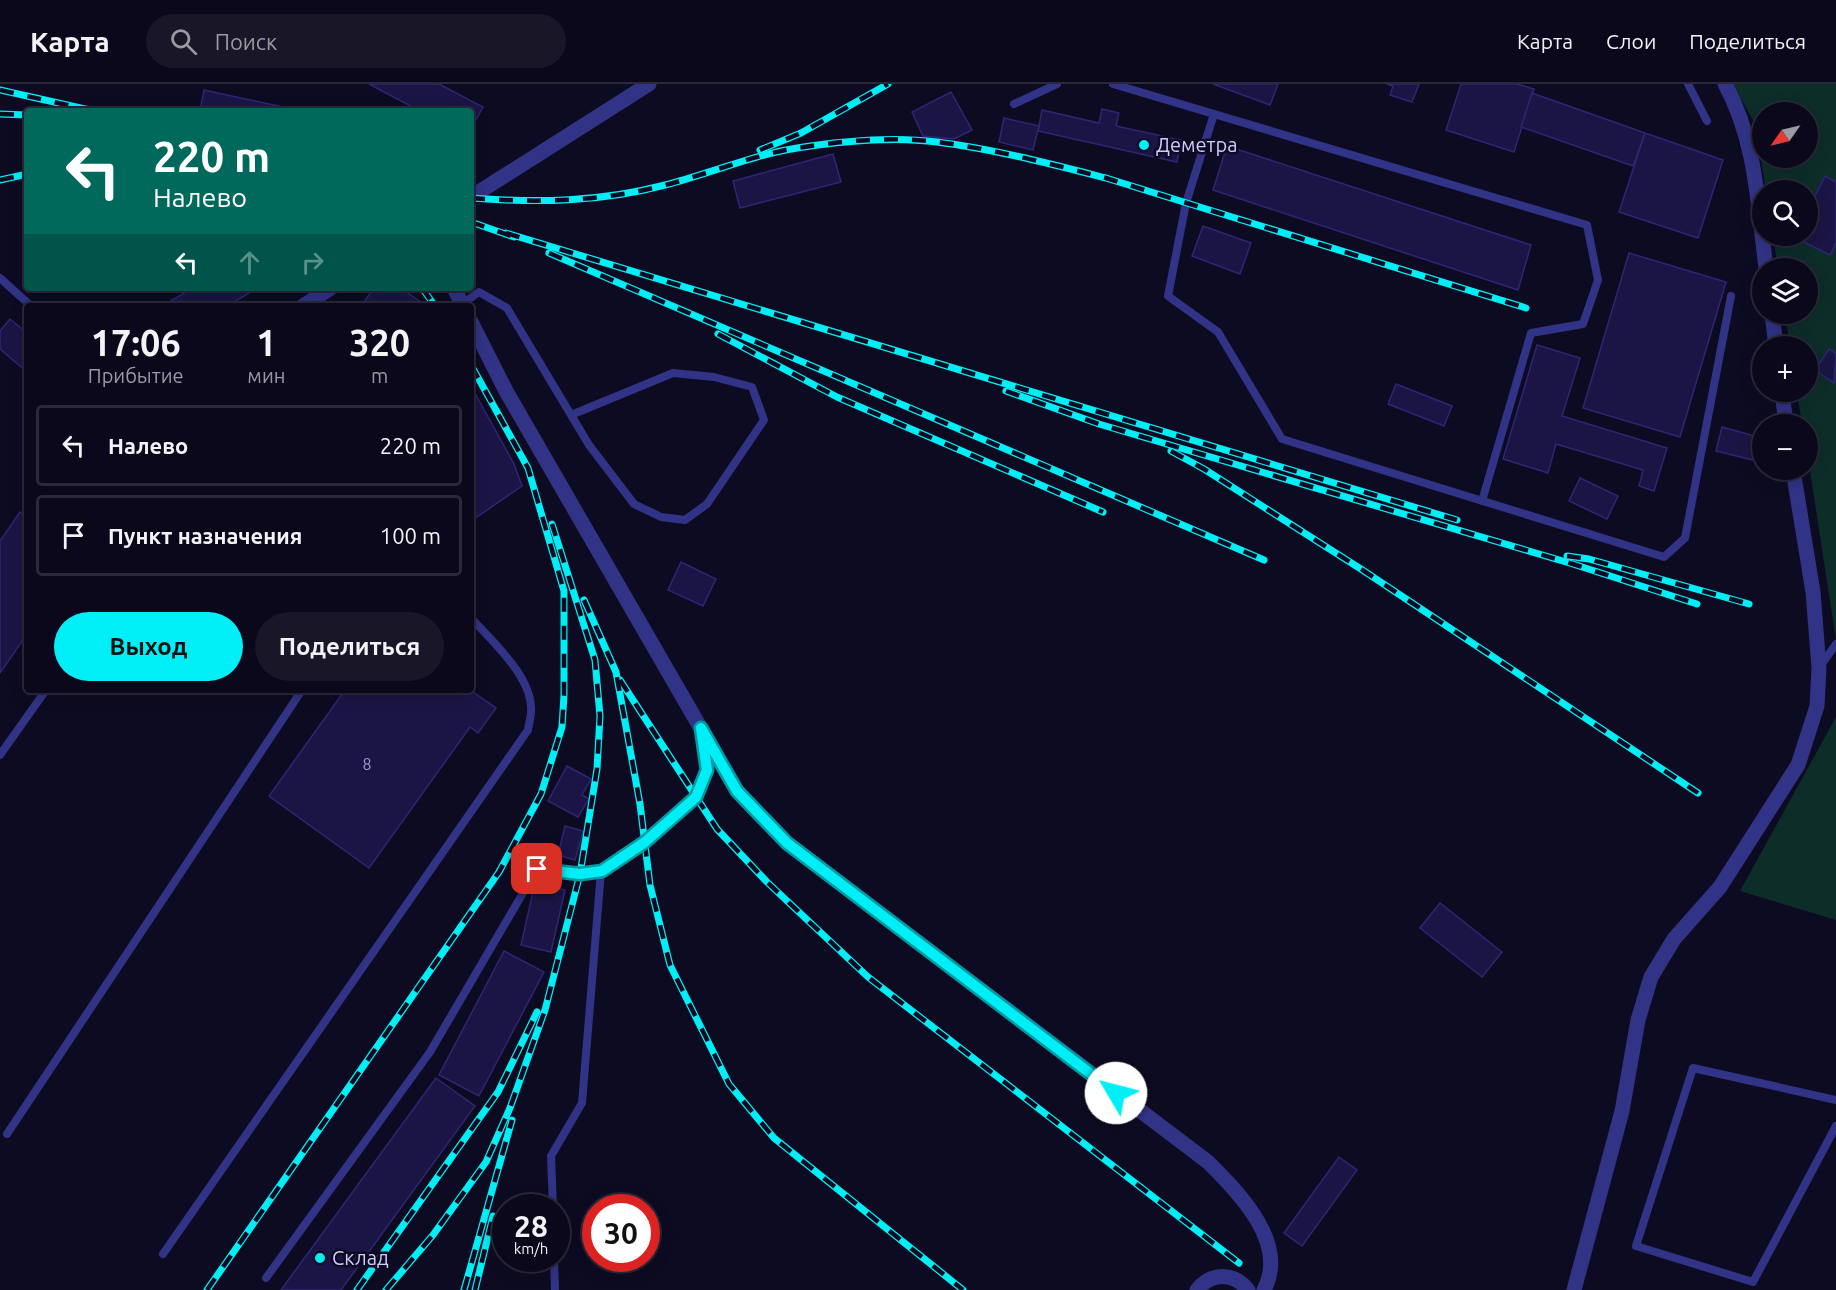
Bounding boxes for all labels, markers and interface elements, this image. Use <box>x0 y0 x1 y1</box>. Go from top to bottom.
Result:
search box <box>146 14 566 68</box>
icon: search <box>167 25 200 58</box>
text: Карта <box>30 26 110 57</box>
text: Поиск <box>215 29 277 54</box>
text: Карта <box>1517 29 1573 53</box>
text: Слои <box>1606 29 1656 53</box>
text: Поделиться <box>1689 29 1806 53</box>
north arrow <box>1752 102 1818 168</box>
map controls <box>1752 102 1818 480</box>
icon: left <box>54 132 132 210</box>
text: 220 m <box>153 133 270 180</box>
place label: Деметра <box>1156 133 1237 156</box>
marker: Деметра <box>1137 138 1151 152</box>
button: search <box>1752 180 1818 246</box>
text: Налево <box>153 182 247 212</box>
icon: left <box>170 246 203 279</box>
icon: ahead <box>233 246 266 279</box>
icon: right <box>296 246 329 279</box>
button: layers <box>1752 258 1818 324</box>
text: 17:06 <box>91 322 181 363</box>
text: 1 <box>256 322 277 363</box>
text: 320 <box>349 322 410 363</box>
button: + <box>1752 336 1818 402</box>
text: Прибытие <box>88 364 184 387</box>
text: мин <box>247 364 285 387</box>
text: m <box>371 364 388 387</box>
button: − <box>1752 414 1818 480</box>
icon: left <box>57 429 90 462</box>
text: Налево <box>108 433 188 458</box>
text: 220 m <box>380 433 441 458</box>
icon: arrive <box>57 519 90 552</box>
text: Пункт назначения <box>108 523 302 548</box>
text: 100 m <box>380 523 441 548</box>
button: Выход <box>54 612 243 681</box>
button: Поделиться <box>255 612 444 681</box>
house number: 8 <box>362 755 372 773</box>
pin <box>511 843 562 894</box>
icon: arrive <box>520 852 553 885</box>
position arrow <box>1084 1061 1148 1125</box>
speed limit sign: 30 <box>582 1194 660 1272</box>
text: 28 <box>514 1209 548 1243</box>
text: km/h <box>514 1240 548 1257</box>
place label: Склад <box>332 1246 389 1269</box>
marker: Склад <box>313 1251 327 1265</box>

